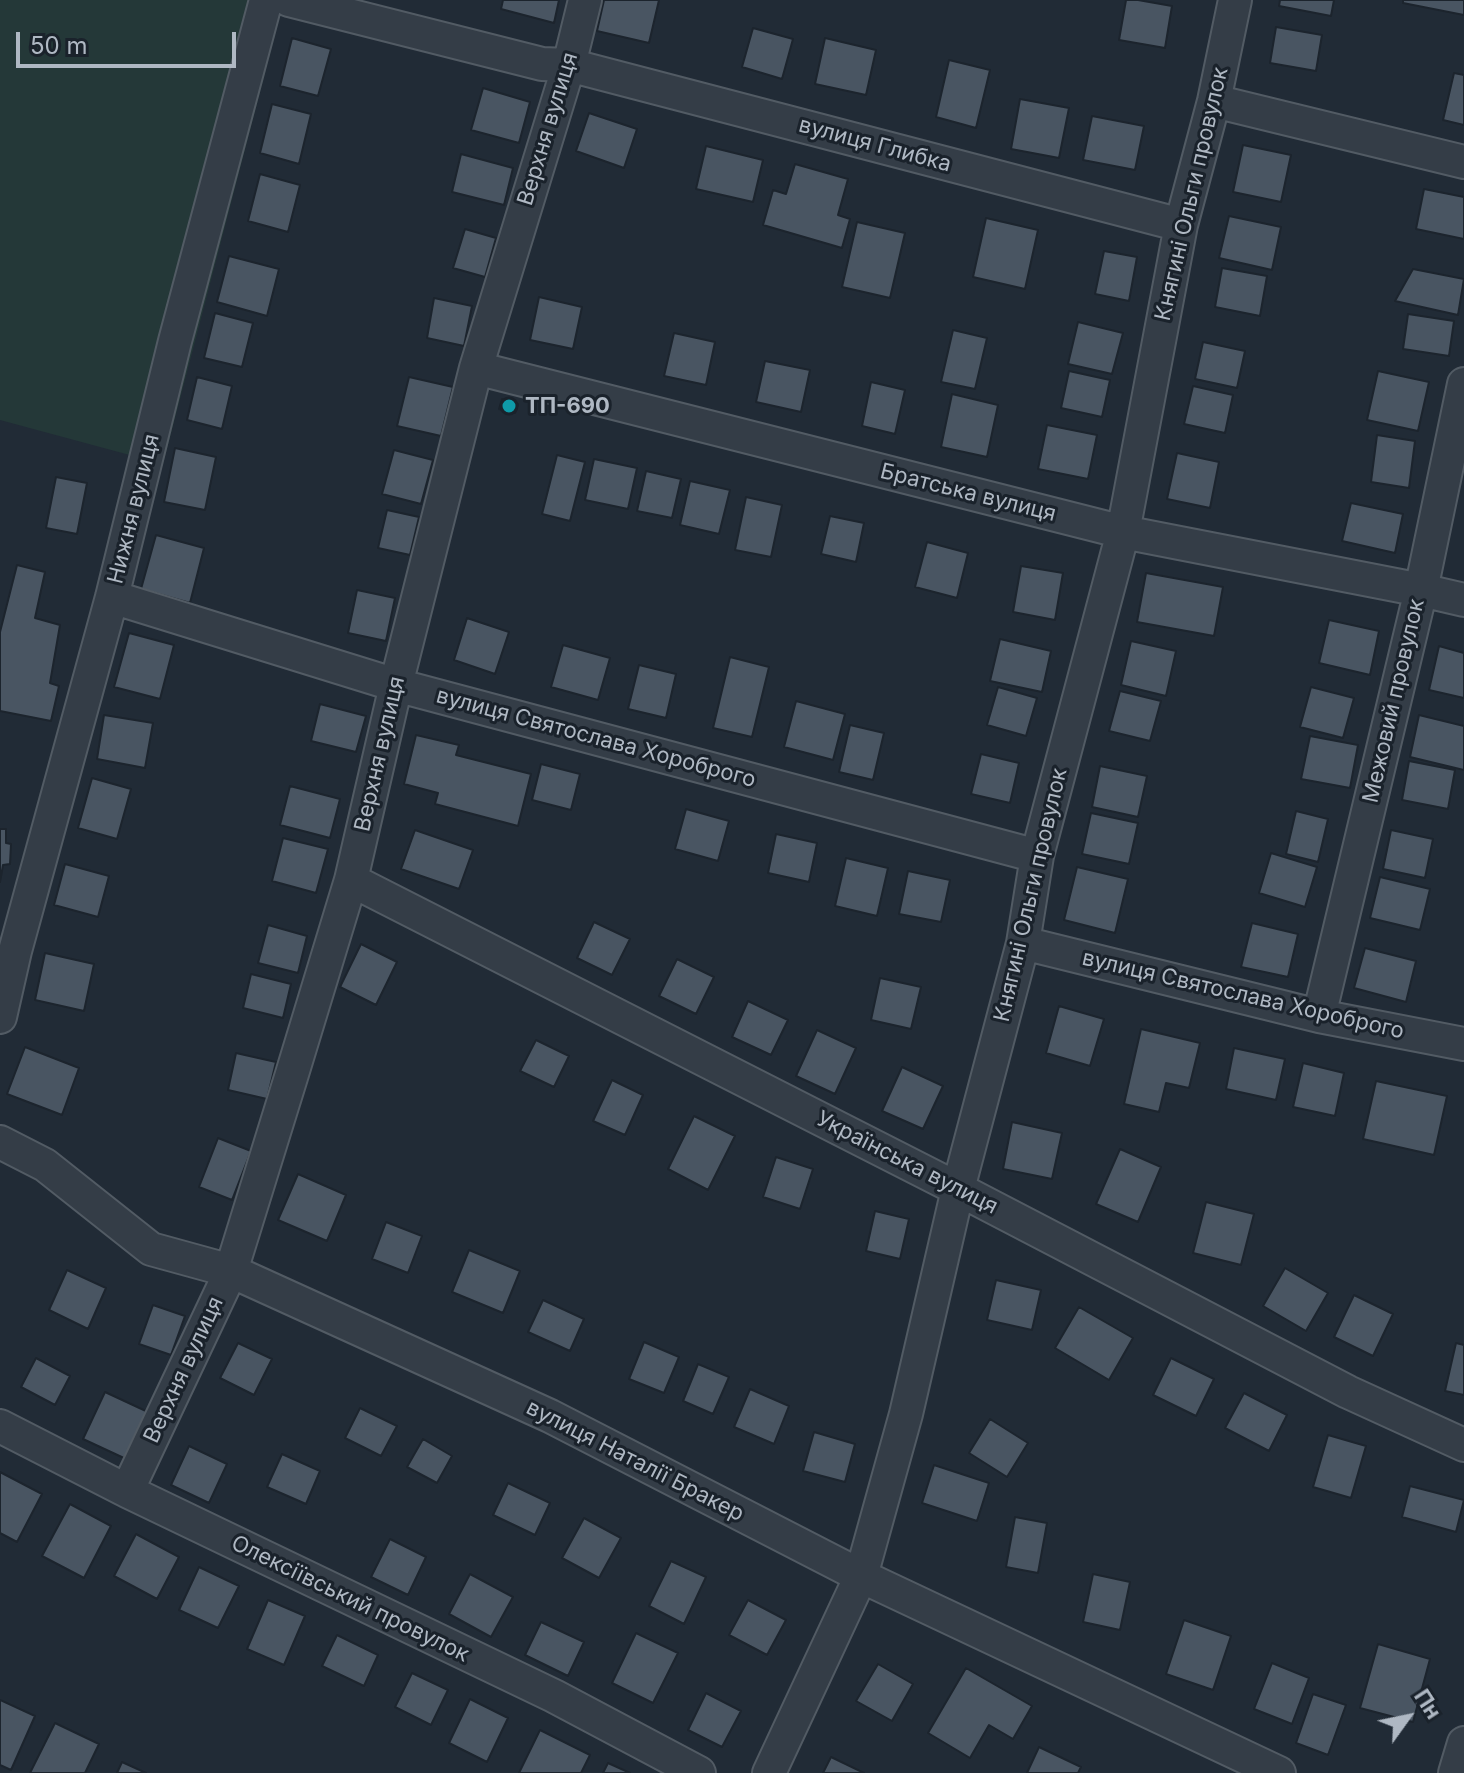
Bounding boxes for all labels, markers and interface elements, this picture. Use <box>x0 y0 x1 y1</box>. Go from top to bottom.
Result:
scale bar <box>20 16 240 66</box>
text: 50 m <box>30 31 88 60</box>
street label: Верхня вулиця <box>512 49 584 209</box>
street label: Княгині Ольги провулок <box>1150 65 1234 323</box>
street label: вулиця Глибка <box>796 112 954 178</box>
place label: ТП-690 <box>525 393 610 419</box>
marker: ТП-690 <box>500 397 518 415</box>
street label: Нижня вулиця <box>103 431 165 587</box>
street label: Братська вулиця <box>877 458 1059 528</box>
street label: Межовий провулок <box>1358 596 1430 806</box>
street label: Верхня вулиця <box>349 674 411 834</box>
street label: вулиця Святослава Хороброго <box>433 683 759 793</box>
street label: Княгині Ольги провулок <box>989 766 1073 1024</box>
street label: вулиця Святослава Хороброго <box>1079 945 1407 1045</box>
street label: Українська вулиця <box>812 1106 1002 1220</box>
street label: Верхня вулиця <box>139 1293 229 1447</box>
street label: вулиця Наталії Бракер <box>522 1395 748 1527</box>
street label: Олексіївський провулок <box>227 1530 473 1668</box>
north arrow <box>1368 1677 1448 1757</box>
text: Пн <box>1409 1684 1447 1724</box>

